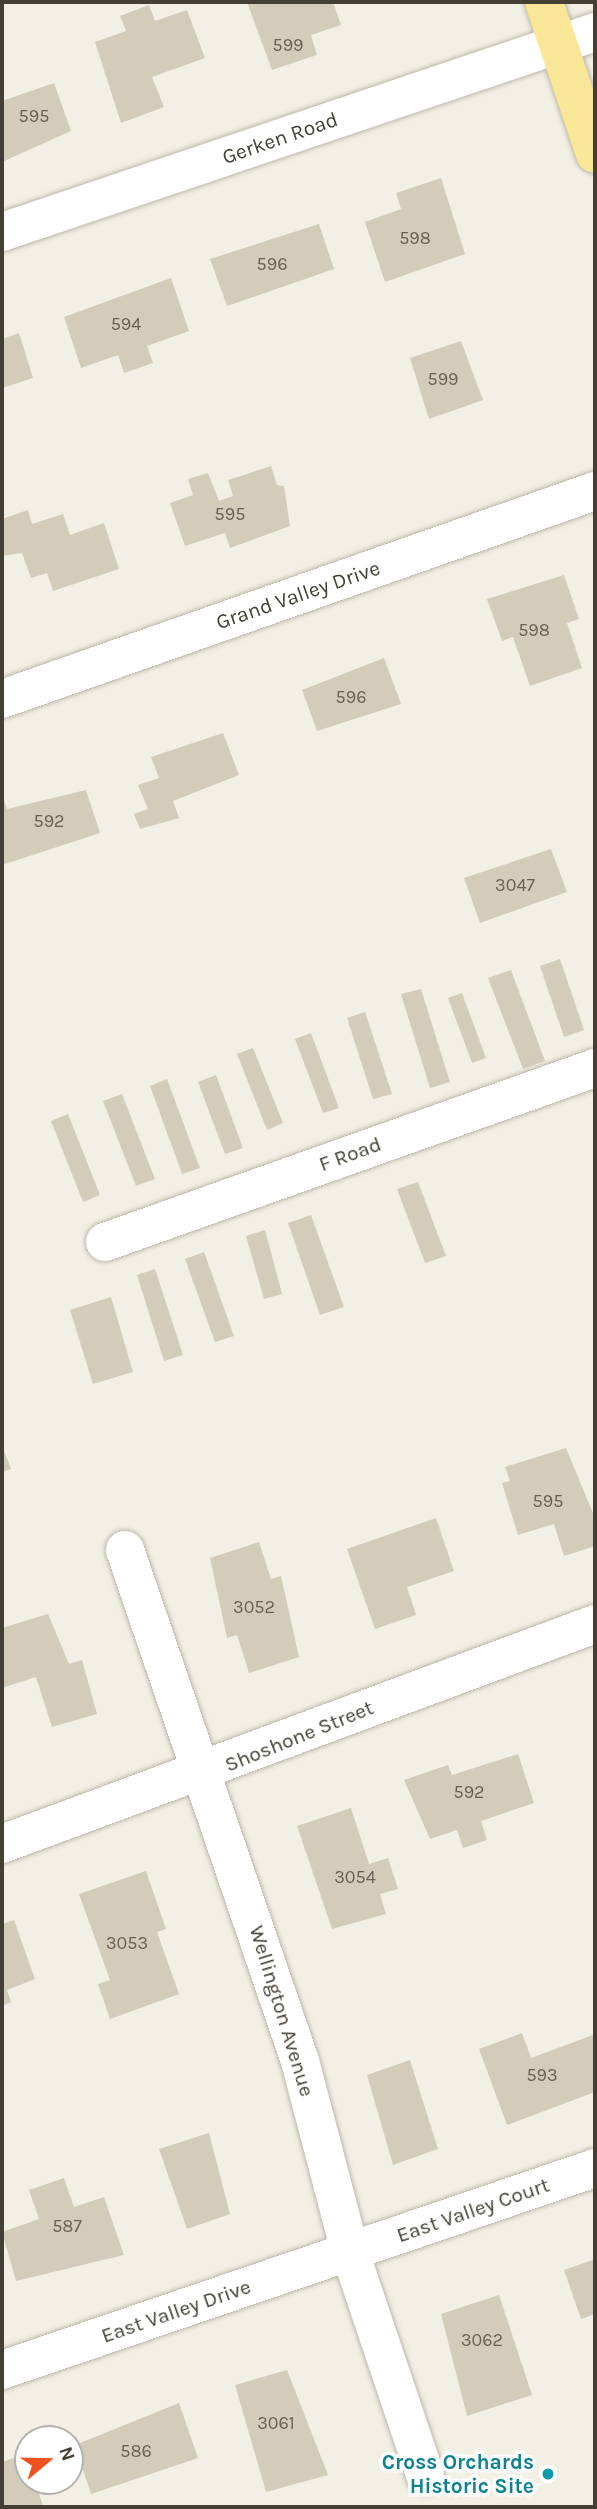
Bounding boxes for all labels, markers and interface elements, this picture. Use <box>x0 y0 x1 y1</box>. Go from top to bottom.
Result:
house number: 599 <box>272 34 304 56</box>
house number: 595 <box>19 105 49 127</box>
street label: Gerken Road <box>219 106 341 170</box>
house number: 598 <box>399 227 431 249</box>
house number: 596 <box>257 253 287 275</box>
house number: 594 <box>111 313 141 335</box>
house number: 599 <box>427 368 459 390</box>
house number: 595 <box>215 503 245 525</box>
street label: Grand Valley Drive <box>213 555 383 635</box>
house number: 598 <box>518 619 550 641</box>
house number: 596 <box>336 686 366 708</box>
house number: 592 <box>33 810 65 832</box>
house number: 3047 <box>495 874 535 896</box>
street label: F Road <box>315 1131 385 1177</box>
house number: 595 <box>533 1490 563 1512</box>
house number: 3052 <box>233 1596 275 1618</box>
street label: Shoshone Street <box>221 1695 377 1777</box>
house number: 592 <box>453 1781 485 1803</box>
house number: 3054 <box>334 1866 376 1888</box>
street label: Wellington Avenue <box>244 1922 320 2100</box>
house number: 3053 <box>106 1932 148 1954</box>
house number: 593 <box>526 2064 558 2086</box>
street label: East Valley Court <box>393 2172 553 2248</box>
house number: 587 <box>52 2215 82 2237</box>
street label: East Valley Drive <box>98 2274 254 2348</box>
house number: 3062 <box>461 2329 503 2351</box>
house number: 3061 <box>257 2412 295 2434</box>
north arrow <box>14 2425 84 2495</box>
house number: 586 <box>120 2440 152 2462</box>
text: N <box>54 2444 80 2464</box>
place label: Cross Orchards Historic Site <box>382 2449 534 2499</box>
marker: Cross Orchards Historic Site <box>540 2466 556 2482</box>

